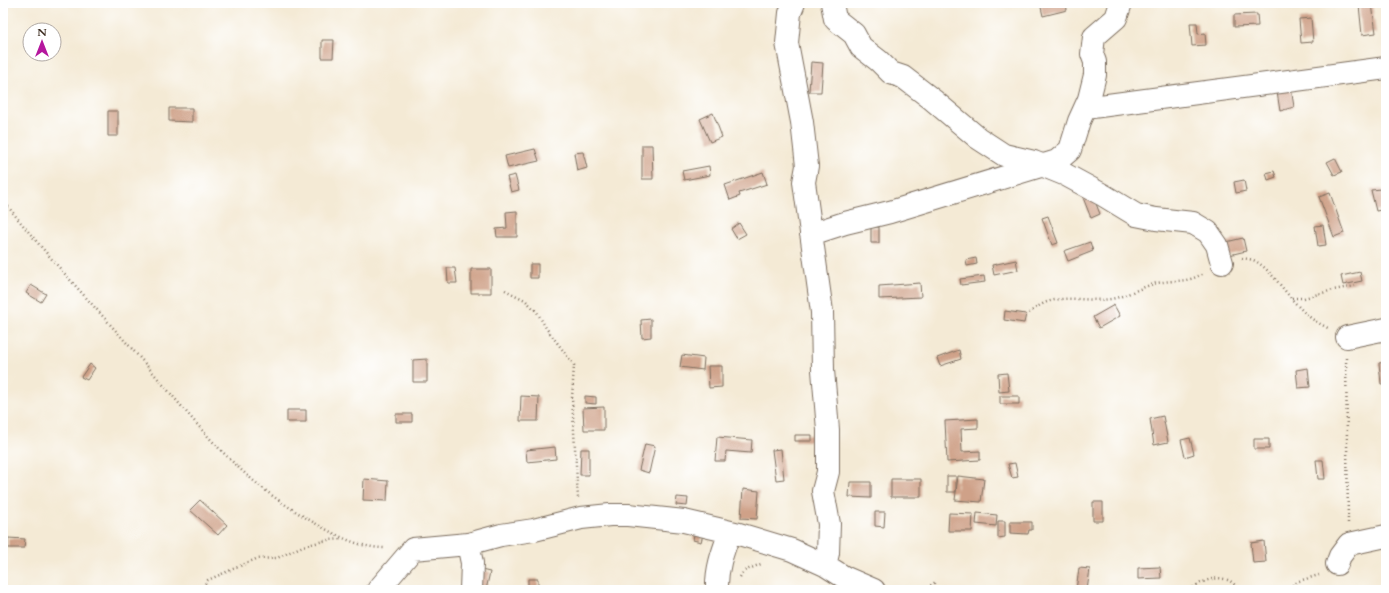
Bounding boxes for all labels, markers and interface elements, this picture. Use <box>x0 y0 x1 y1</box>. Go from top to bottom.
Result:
north arrow <box>22 22 62 62</box>
text: N <box>37 25 47 40</box>

